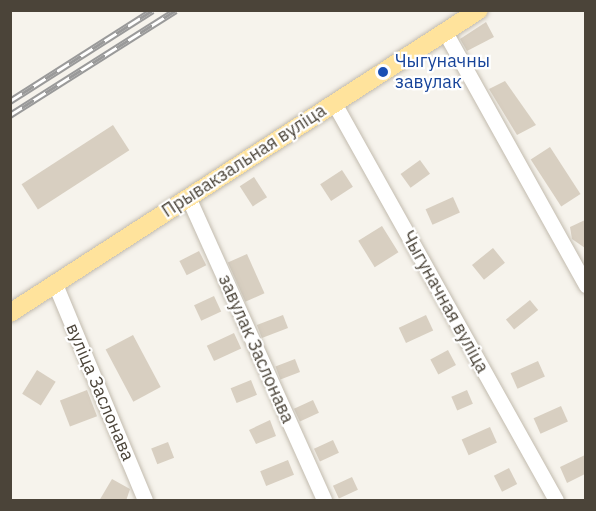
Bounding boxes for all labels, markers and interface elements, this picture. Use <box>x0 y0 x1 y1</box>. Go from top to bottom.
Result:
place label: Чыгуначны завулак <box>395 51 490 94</box>
marker: Чыгуначны завулак <box>376 65 390 79</box>
street label: Прывакзальная вуліца <box>158 100 330 222</box>
street label: Чыгуначная вуліца <box>397 227 493 377</box>
street label: завулак Заслонава <box>214 271 298 427</box>
street label: вуліца Заслонава <box>61 320 139 464</box>

